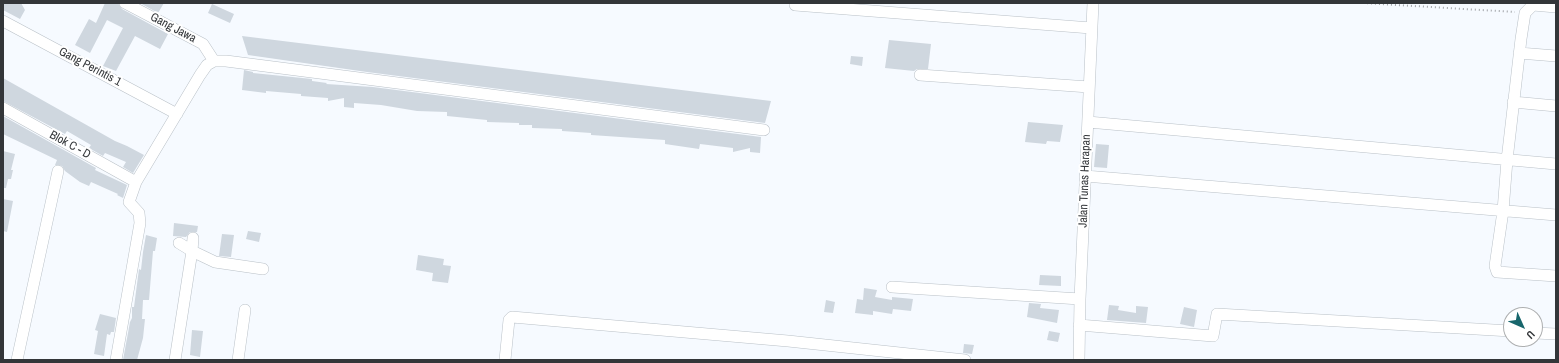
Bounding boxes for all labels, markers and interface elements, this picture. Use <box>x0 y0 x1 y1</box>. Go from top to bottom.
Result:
street label: Gang Jawa <box>148 10 198 46</box>
street label: Gang Perintis 1 <box>56 44 124 90</box>
street label: Blok C - D <box>47 128 93 162</box>
street label: Jalan Tunas Harapan <box>1076 134 1094 228</box>
north arrow <box>1503 307 1543 347</box>
text: U <box>1524 328 1538 342</box>

